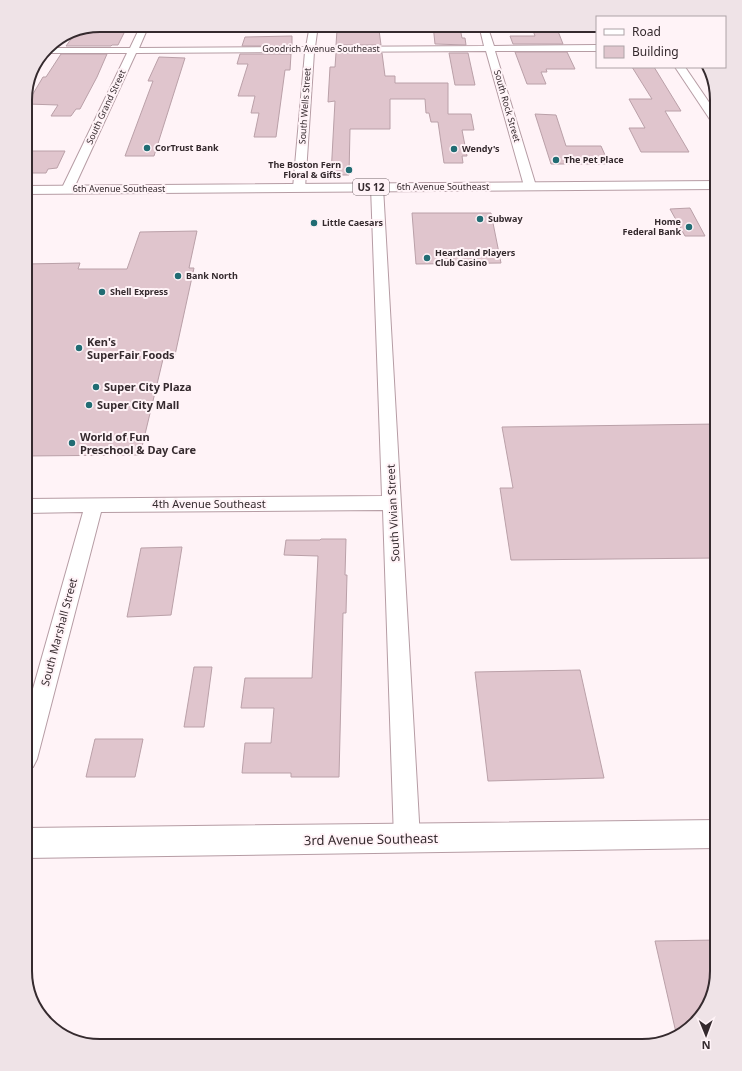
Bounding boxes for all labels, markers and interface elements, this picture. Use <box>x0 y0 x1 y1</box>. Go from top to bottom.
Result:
legend <box>596 16 726 68</box>
text: Road <box>632 23 661 40</box>
street label: Goodrich Avenue Southeast <box>262 42 381 55</box>
text: Building <box>632 43 679 60</box>
street label: South Wells Street <box>295 66 314 145</box>
street label: South Grand Street <box>83 67 129 146</box>
street label: South Rock Street <box>491 68 524 144</box>
place label: CorTrust Bank <box>155 141 219 154</box>
place label: Wendy's <box>462 142 500 155</box>
marker: CorTrust Bank <box>142 143 152 153</box>
marker: Wendy's <box>449 144 459 154</box>
place label: The Pet Place <box>564 153 624 166</box>
marker: The Pet Place <box>551 155 561 165</box>
place label: The Boston Fern Floral & Gifts <box>268 158 341 181</box>
marker: The Boston Fern Floral & Gifts <box>344 165 354 175</box>
road number: US 12 <box>353 179 389 195</box>
street label: 6th Avenue Southeast <box>397 180 490 193</box>
street label: 6th Avenue Southeast <box>73 182 166 195</box>
place label: Subway <box>488 212 523 225</box>
marker: Subway <box>475 214 485 224</box>
place label: Home Federal Bank <box>623 215 681 238</box>
place label: Little Caesars <box>322 216 383 229</box>
marker: Little Caesars <box>309 218 319 228</box>
marker: Home Federal Bank <box>684 222 694 232</box>
place label: Heartland Players Club Casino <box>435 246 516 269</box>
marker: Heartland Players Club Casino <box>422 253 432 263</box>
place label: Bank North <box>186 269 238 282</box>
marker: Bank North <box>173 271 183 281</box>
place label: Shell Express <box>110 285 169 298</box>
marker: Shell Express <box>97 287 107 297</box>
place label: Ken's SuperFair Foods <box>87 334 175 362</box>
marker: Ken's SuperFair Foods <box>74 343 84 353</box>
place label: Super City Plaza <box>104 379 191 394</box>
marker: Super City Plaza <box>91 382 101 392</box>
place label: Super City Mall <box>97 397 179 412</box>
marker: Super City Mall <box>84 400 94 410</box>
place label: World of Fun Preschool & Day Care <box>80 429 197 457</box>
marker: World of Fun Preschool & Day Care <box>67 438 77 448</box>
street label: South Vivian Street <box>382 464 403 562</box>
street label: 4th Avenue Southeast <box>152 496 266 511</box>
street label: South Marshall Street <box>37 576 80 688</box>
street label: 3rd Avenue Southeast <box>304 829 439 849</box>
north arrow <box>686 1015 726 1055</box>
text: N <box>702 1038 711 1053</box>

